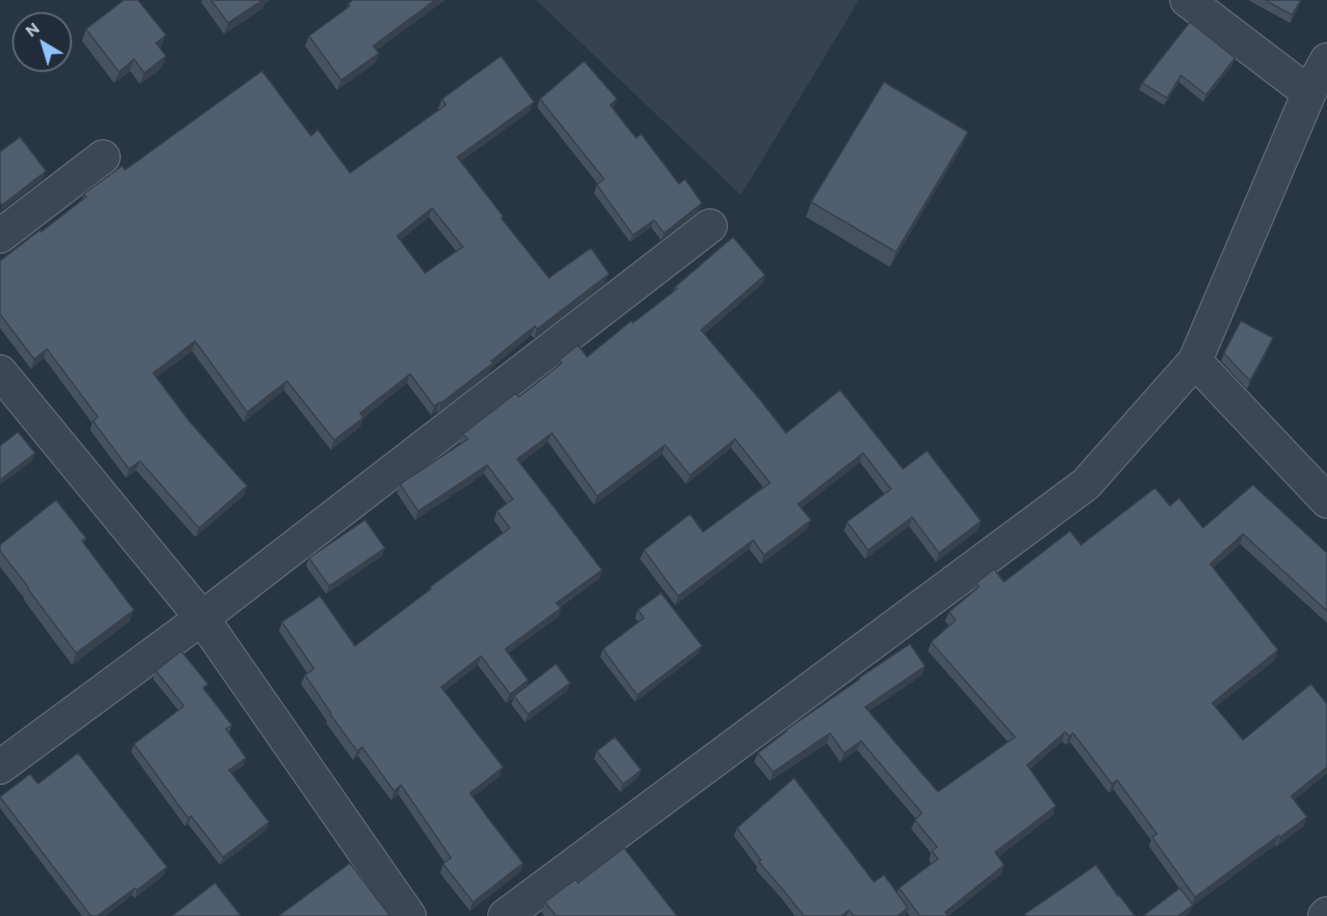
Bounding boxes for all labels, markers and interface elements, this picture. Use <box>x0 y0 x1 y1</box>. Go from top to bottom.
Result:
north arrow <box>12 12 72 72</box>
text: N <box>21 18 42 40</box>

